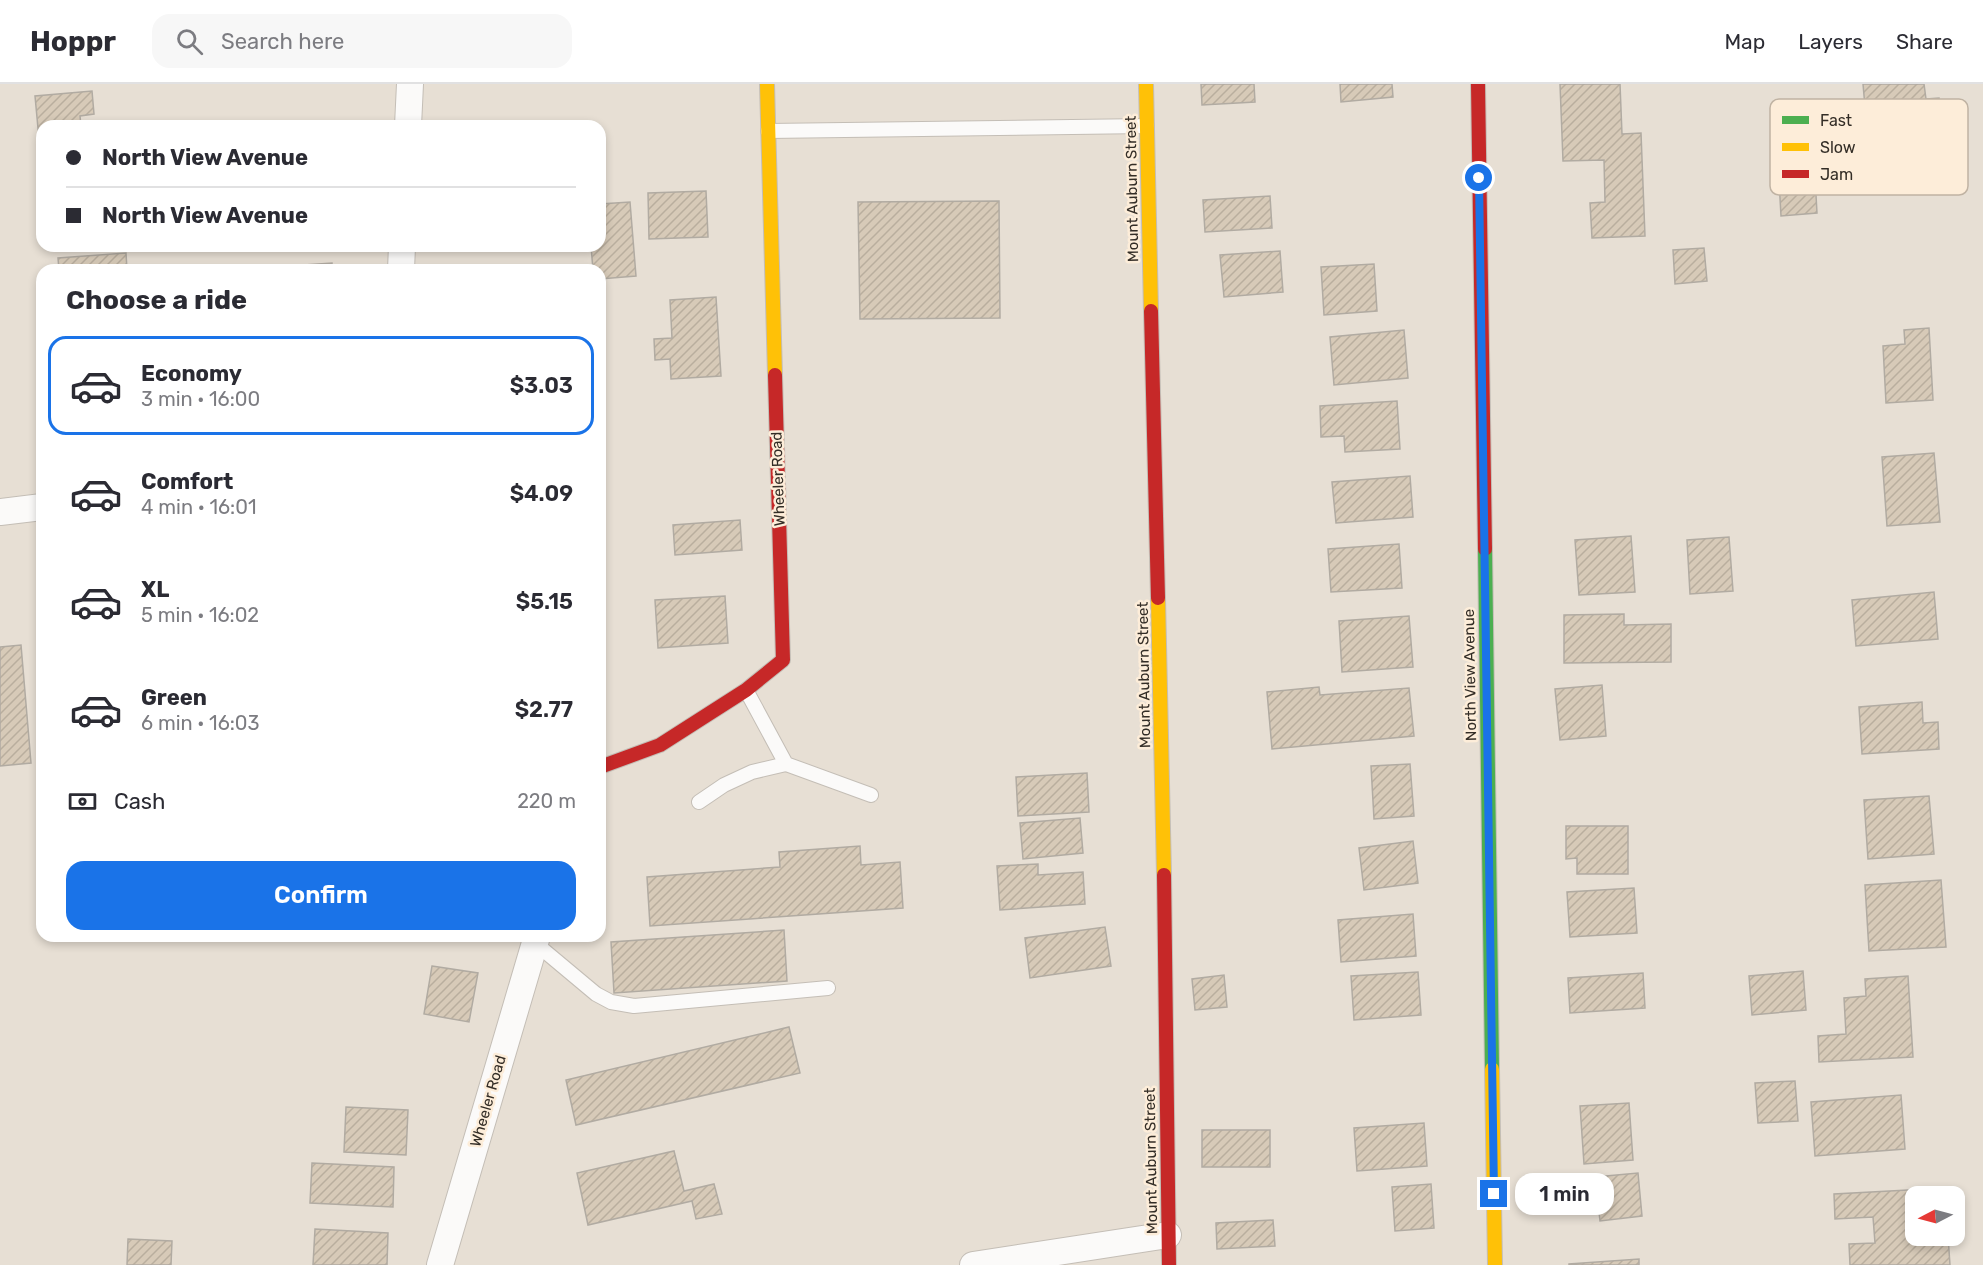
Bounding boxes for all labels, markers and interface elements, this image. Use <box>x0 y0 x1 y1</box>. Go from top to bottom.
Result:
search box <box>152 14 572 68</box>
text: Hoppr <box>30 25 116 58</box>
icon: search <box>173 25 206 58</box>
text: Search here <box>221 28 344 55</box>
text: Map <box>1724 29 1765 54</box>
text: Layers <box>1798 29 1863 54</box>
text: Share <box>1896 29 1953 54</box>
legend <box>1770 99 1968 195</box>
text: Fast <box>1820 111 1852 130</box>
street label: Mount Auburn Street <box>1122 116 1142 262</box>
text: Slow <box>1820 138 1856 157</box>
text: North View Avenue <box>102 144 308 171</box>
route start <box>1465 164 1492 191</box>
text: Jam <box>1820 165 1853 184</box>
text: North View Avenue <box>102 202 308 229</box>
text: Choose a ride <box>66 284 247 316</box>
icon: car <box>69 359 123 413</box>
text: Economy <box>141 360 242 387</box>
text: $3.03 <box>510 372 573 399</box>
text: 3 min · 16:00 <box>141 387 260 411</box>
street label: Wheeler Road <box>767 431 789 527</box>
icon: car <box>69 467 123 521</box>
text: Comfort <box>141 468 233 495</box>
text: $4.09 <box>510 480 573 507</box>
text: 4 min · 16:01 <box>141 495 256 519</box>
icon: car <box>69 575 123 629</box>
text: XL <box>141 576 169 603</box>
text: $5.15 <box>516 588 573 615</box>
street label: Mount Auburn Street <box>1134 602 1154 748</box>
text: 5 min · 16:02 <box>141 603 259 627</box>
street label: North View Avenue <box>1460 609 1480 741</box>
icon: car <box>69 683 123 737</box>
text: Green <box>141 684 207 711</box>
text: $2.77 <box>515 696 573 723</box>
text: 6 min · 16:03 <box>141 711 260 735</box>
icon: cash <box>66 785 99 818</box>
text: Cash <box>114 788 165 815</box>
text: 220 m <box>517 789 576 813</box>
button: Confirm <box>66 861 576 930</box>
street label: Wheeler Road <box>466 1053 510 1149</box>
street label: Mount Auburn Street <box>1141 1088 1161 1234</box>
callout: 1 min <box>1515 1173 1614 1215</box>
route end <box>1480 1180 1507 1207</box>
text: 1 min <box>1539 1182 1590 1206</box>
north arrow <box>1905 1186 1965 1246</box>
map controls <box>1905 1186 1965 1246</box>

